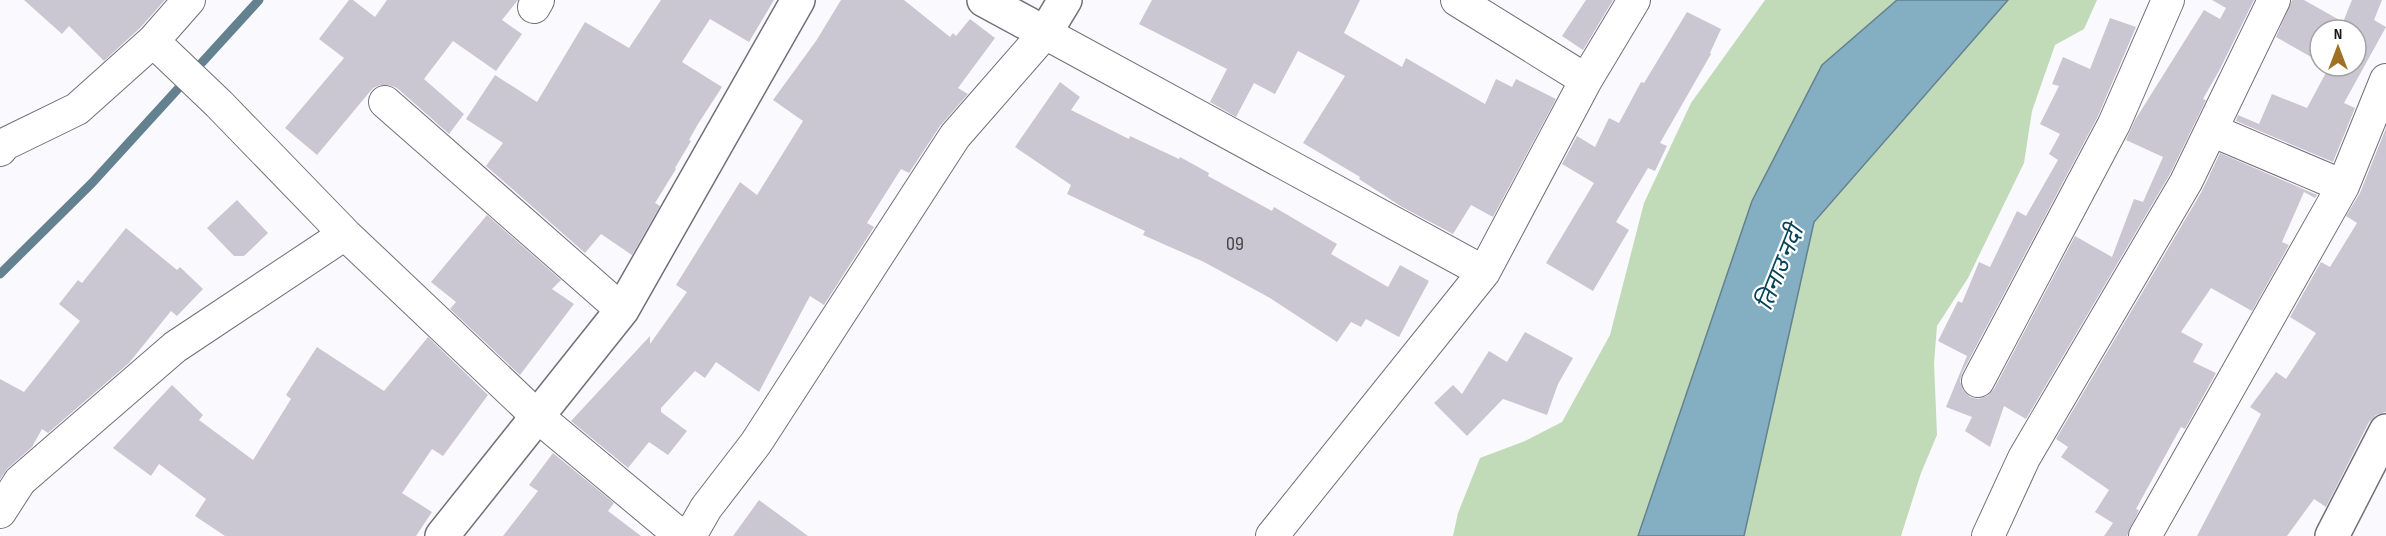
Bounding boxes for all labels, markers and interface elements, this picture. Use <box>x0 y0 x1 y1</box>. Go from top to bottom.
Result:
north arrow <box>2308 18 2368 78</box>
text: N <box>2334 25 2342 44</box>
water label: तिनाउ नदी <box>1750 217 1812 315</box>
house number: 09 <box>1226 232 1244 256</box>

